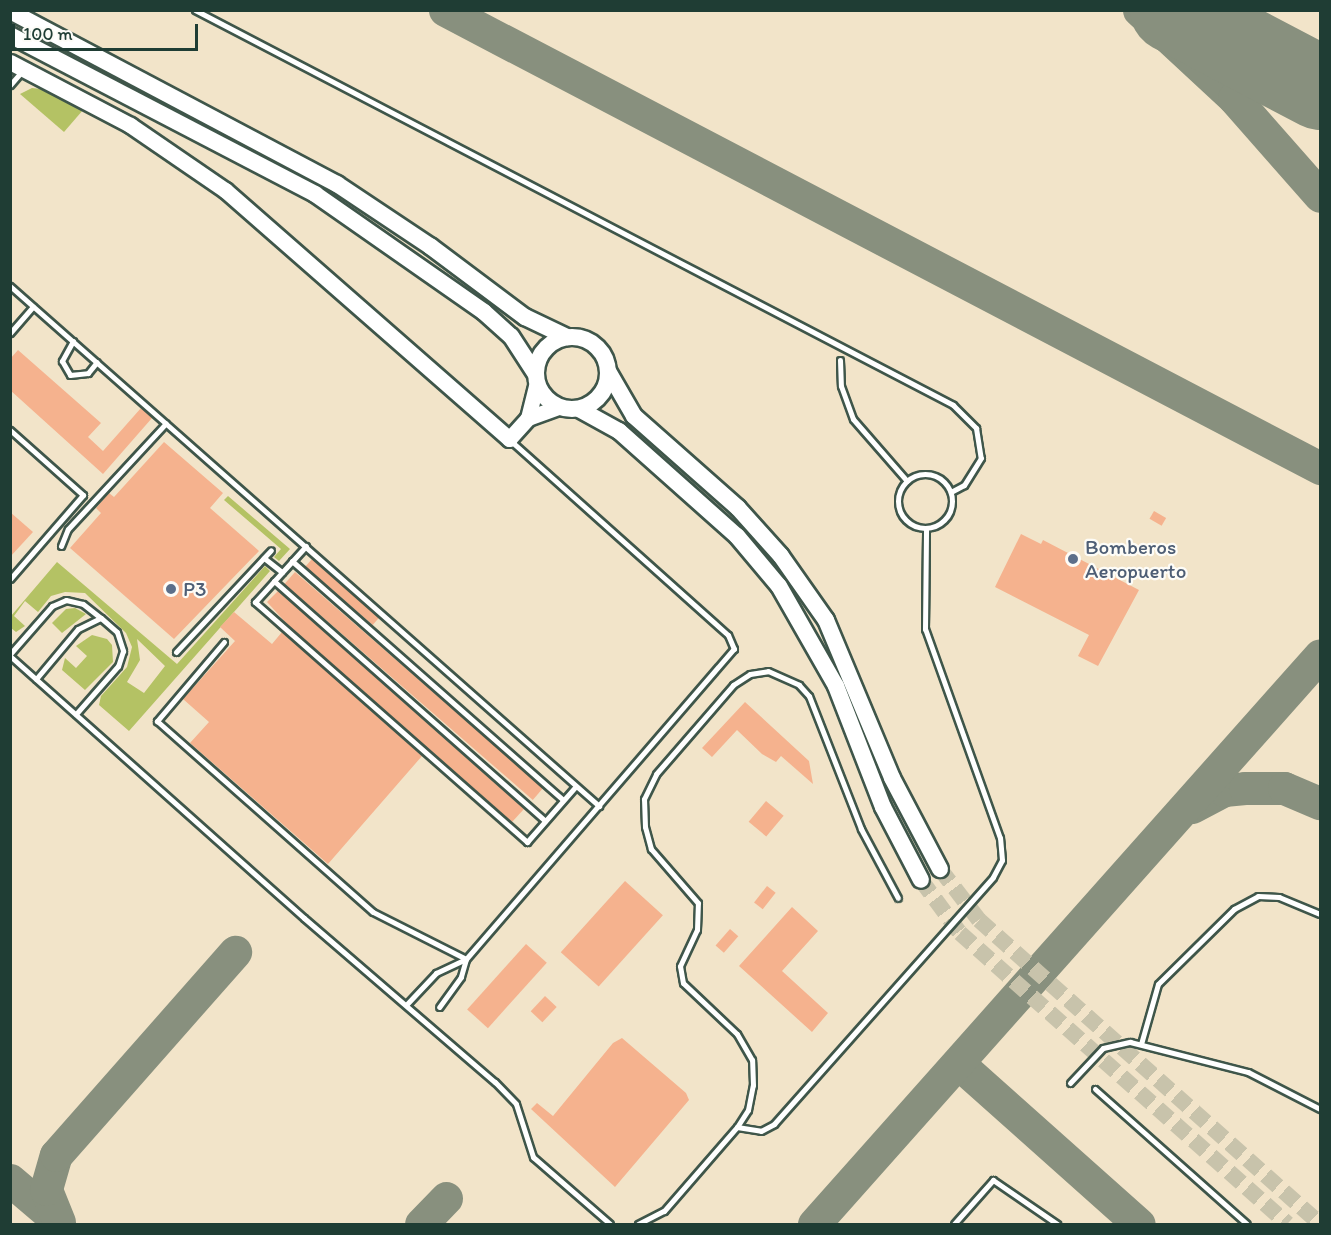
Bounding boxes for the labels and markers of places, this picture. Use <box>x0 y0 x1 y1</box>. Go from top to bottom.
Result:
place label: Bomberos Aeropuerto <box>1085 534 1186 584</box>
marker: Bomberos Aeropuerto <box>1066 552 1080 566</box>
place label: P3 <box>183 576 206 602</box>
marker: P3 <box>164 582 178 596</box>

